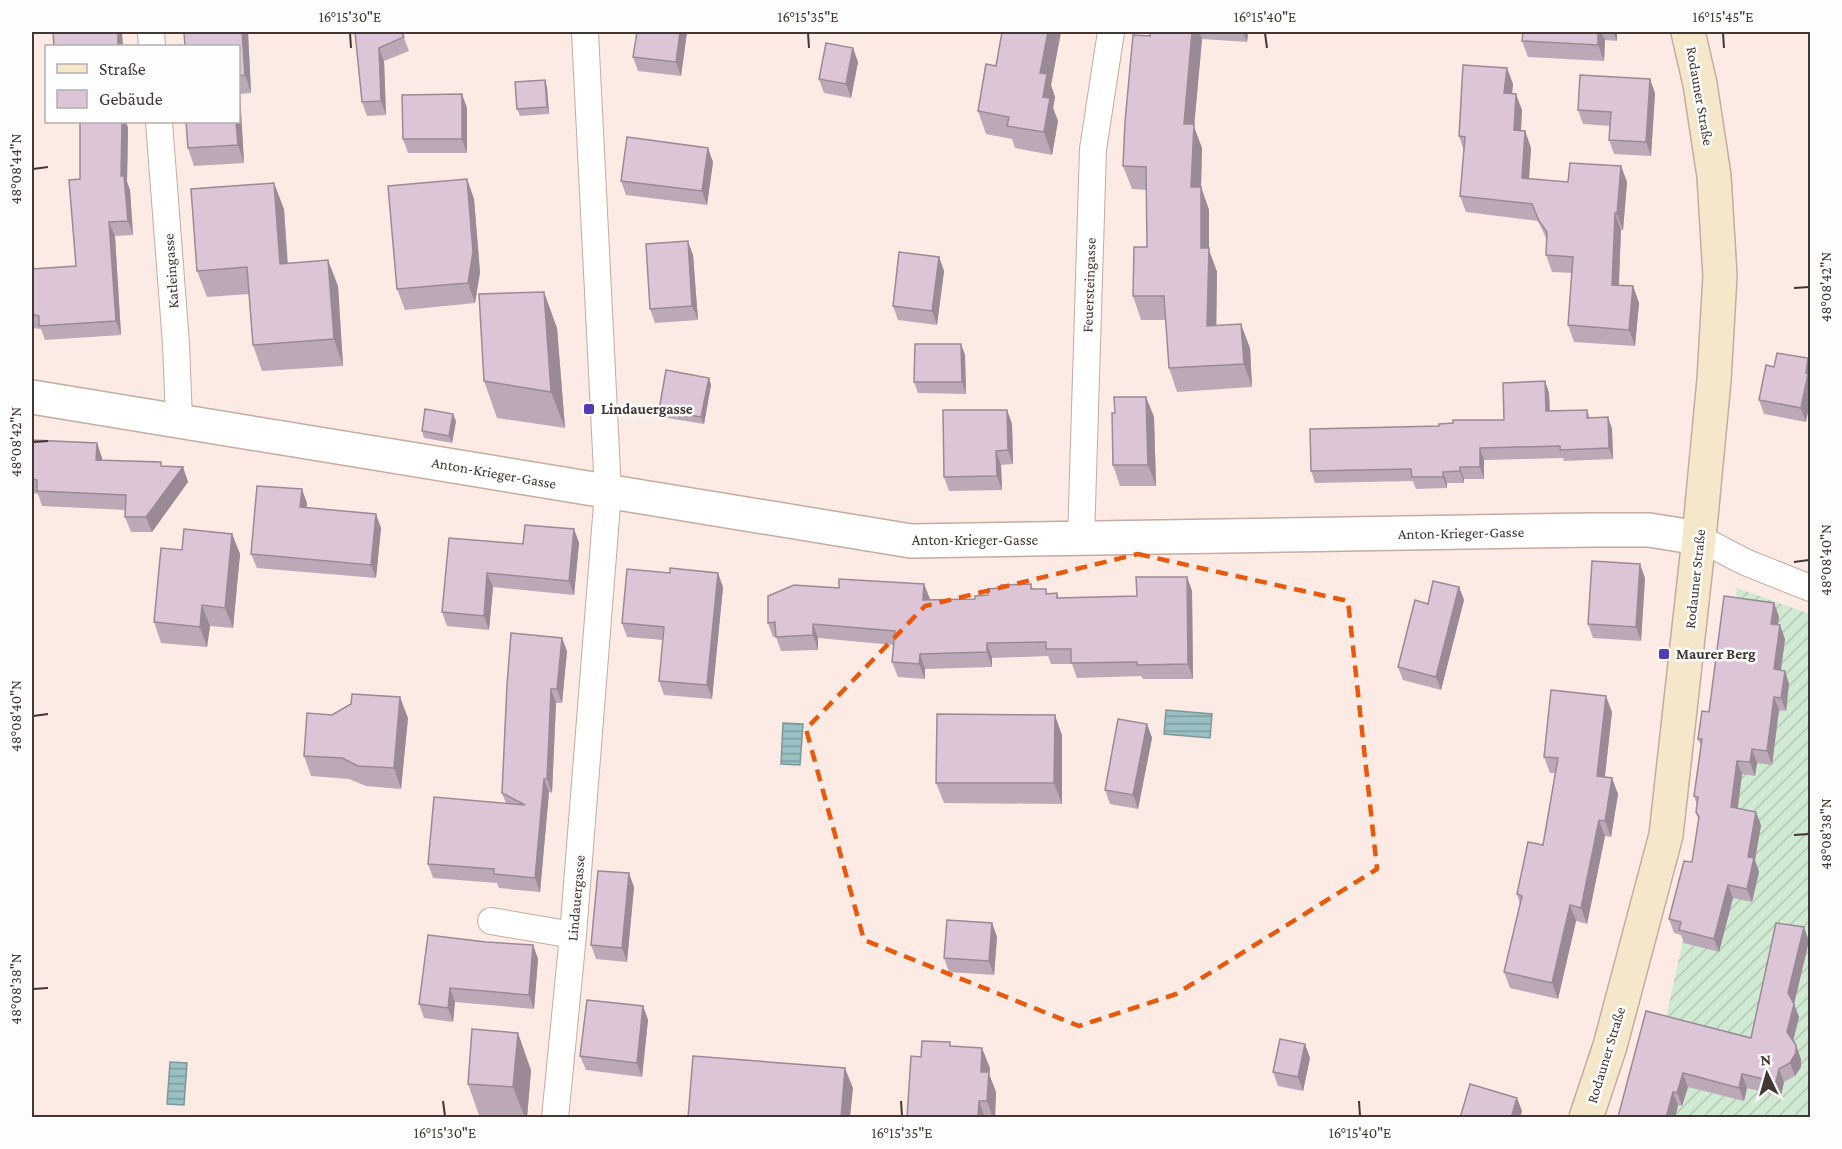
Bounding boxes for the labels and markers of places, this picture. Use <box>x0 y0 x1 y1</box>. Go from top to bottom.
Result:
place label: Lindauergasse <box>601 401 693 417</box>
marker: Lindauergasse <box>582 402 596 416</box>
place label: Maurer Berg <box>1676 646 1756 662</box>
marker: Maurer Berg <box>1657 647 1671 661</box>

